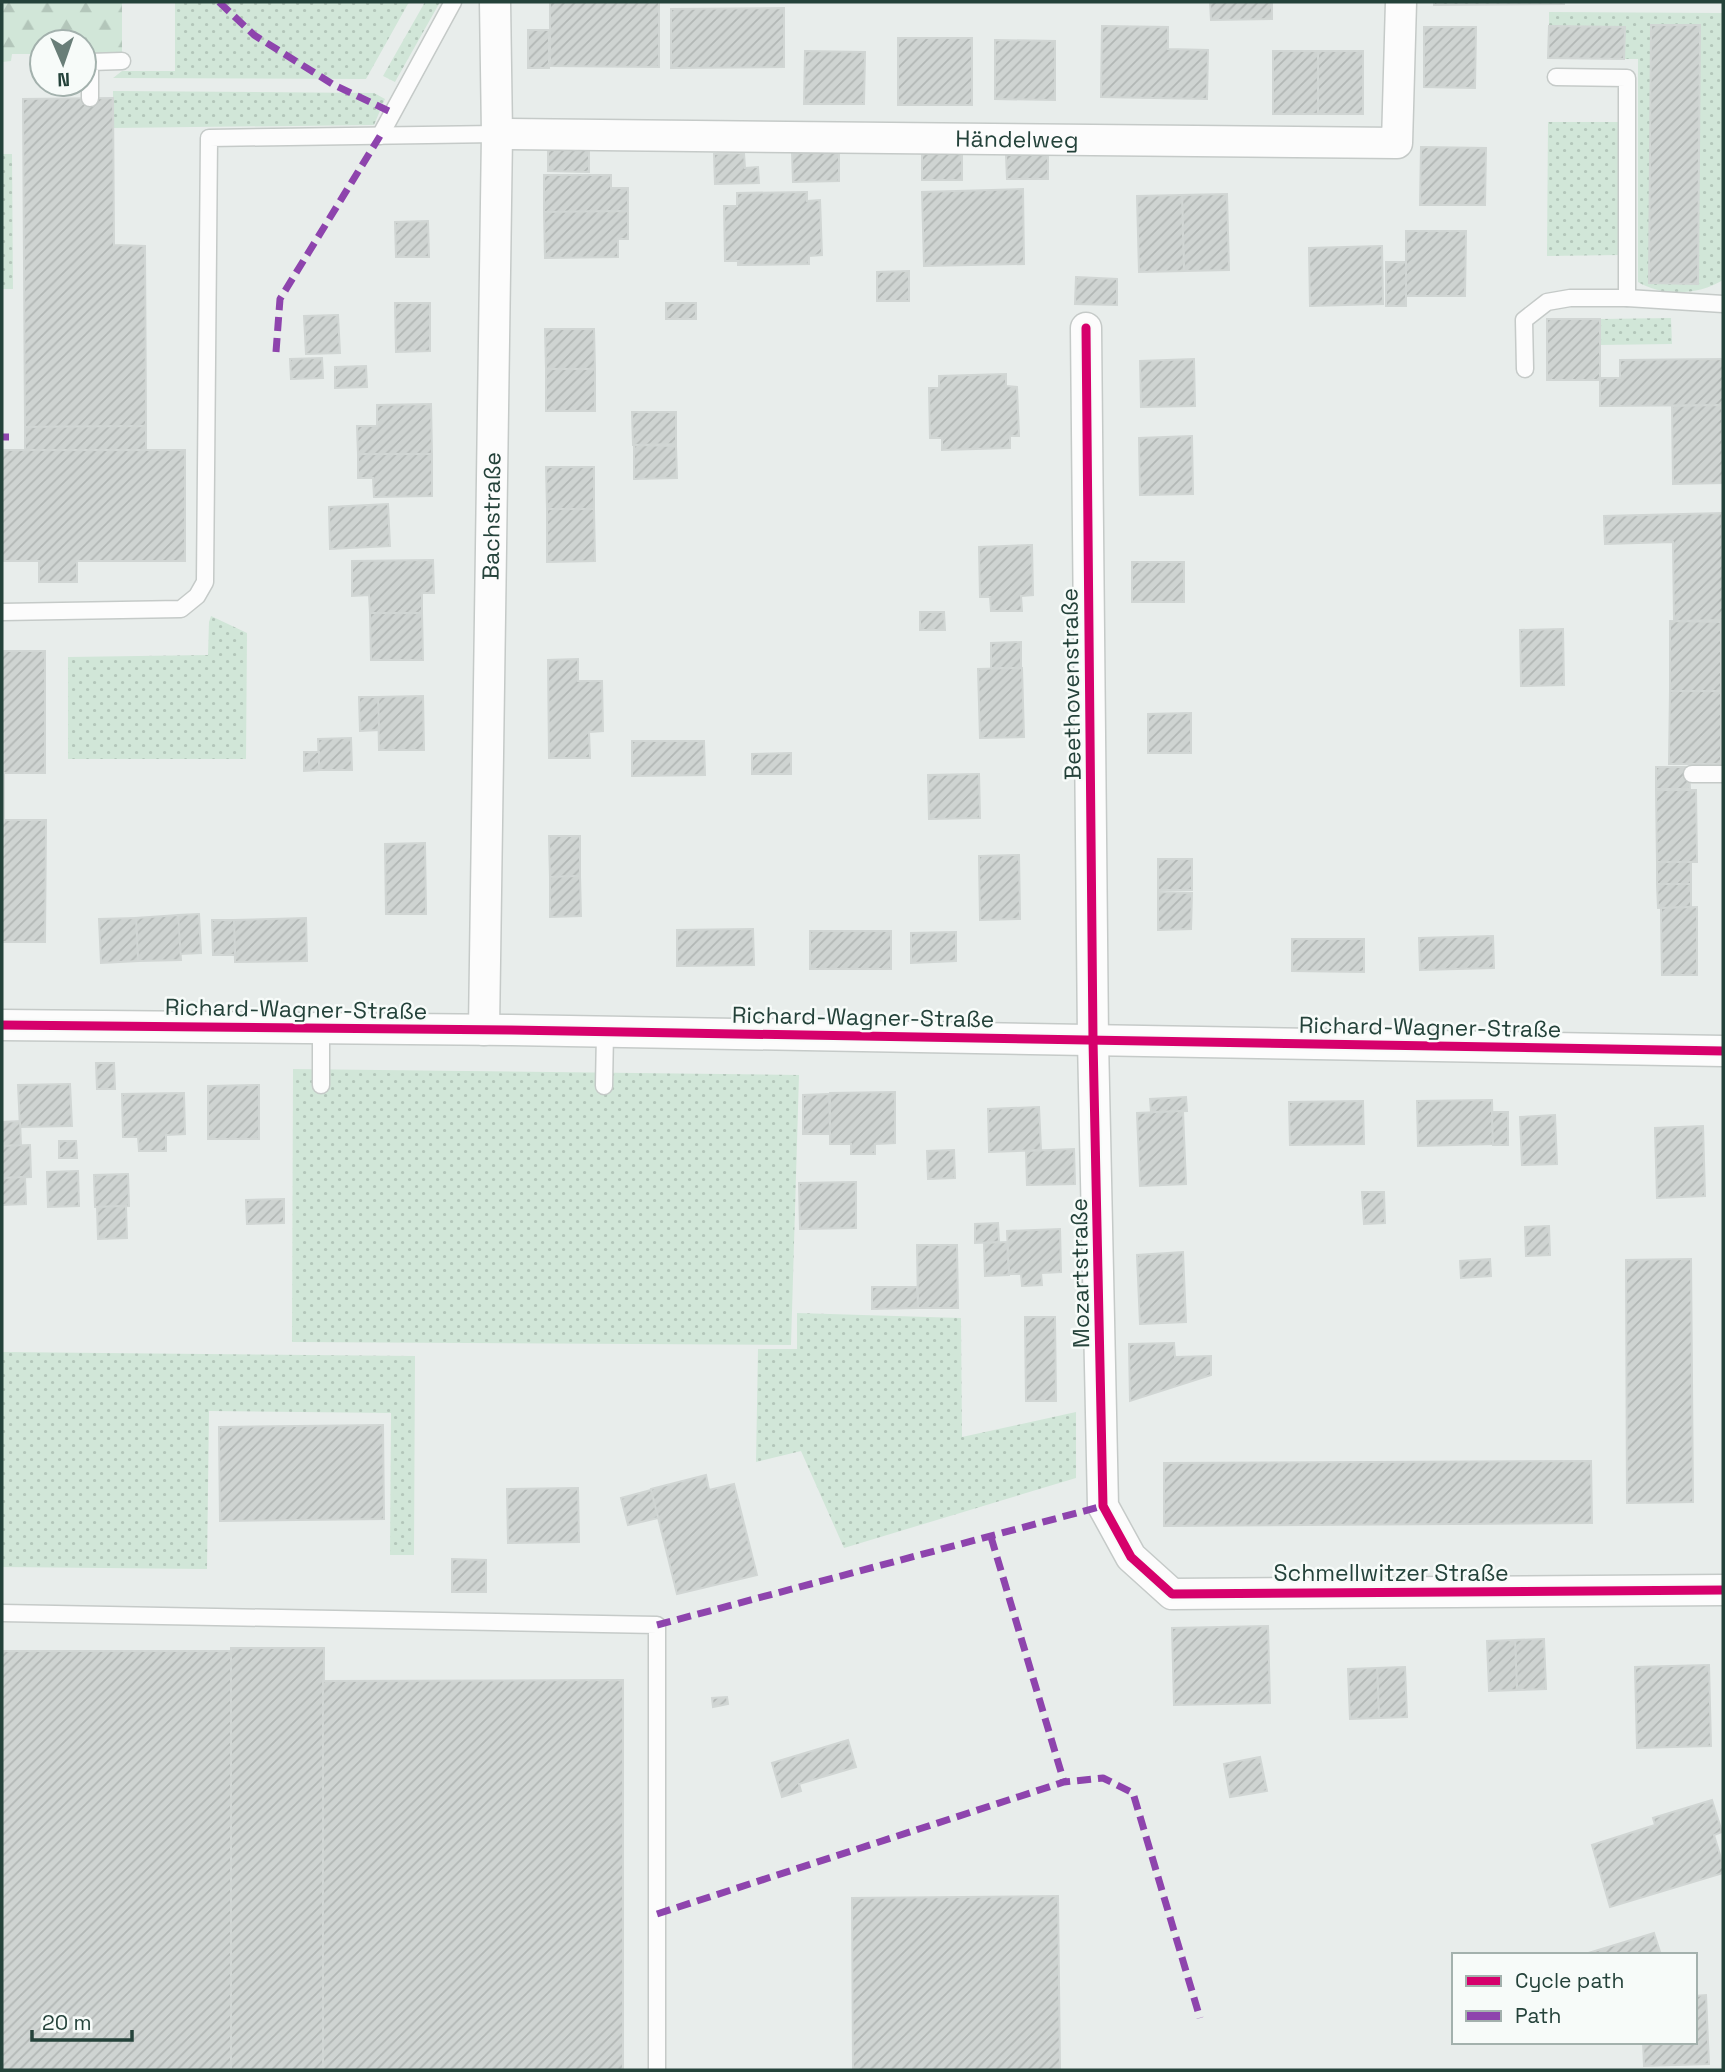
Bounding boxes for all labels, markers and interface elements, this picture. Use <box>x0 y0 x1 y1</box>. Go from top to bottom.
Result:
north arrow <box>28 28 98 98</box>
text: N <box>57 67 70 92</box>
street label: Händelweg <box>955 124 1079 155</box>
street label: Bachstraße <box>476 452 507 580</box>
street label: Beethovenstraße <box>1054 588 1088 780</box>
street label: Richard-Wagner-Straße <box>165 992 427 1026</box>
street label: Richard-Wagner-Straße <box>732 1000 994 1034</box>
street label: Richard-Wagner-Straße <box>1299 1010 1561 1044</box>
street label: Mozartstraße <box>1064 1198 1096 1348</box>
street label: Schmellwitzer Straße <box>1273 1558 1509 1588</box>
legend <box>1452 1953 1697 2044</box>
text: Cycle path <box>1515 1967 1624 1994</box>
scale bar <box>32 1998 131 2042</box>
text: Path <box>1515 2002 1561 2029</box>
text: 20 m <box>42 2009 92 2036</box>

